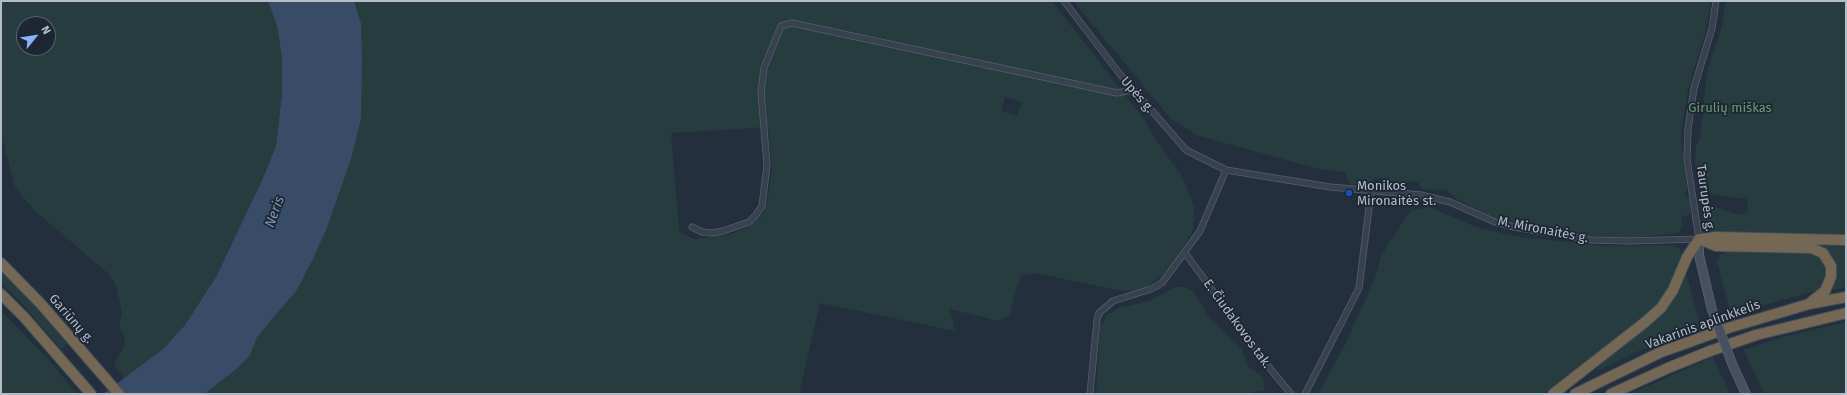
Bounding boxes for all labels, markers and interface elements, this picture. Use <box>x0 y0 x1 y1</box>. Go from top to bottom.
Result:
north arrow <box>16 16 56 56</box>
text: N <box>39 24 53 37</box>
street label: Upės g. <box>1117 74 1157 116</box>
park label: Girulių miškas <box>1688 100 1772 116</box>
street label: Taurupės g. <box>1693 163 1717 233</box>
place label: Monikos Mironaitės st. <box>1357 178 1436 209</box>
marker: Monikos Mironaitės st. <box>1344 188 1354 198</box>
water label: Neris <box>262 194 288 230</box>
street label: M. Mironaitės g. <box>1496 214 1590 246</box>
street label: E. Čiudakovos tak. <box>1200 277 1274 371</box>
street label: Gariūnų g. <box>45 291 97 347</box>
street label: Vakarinis aplinkkelis <box>1644 297 1762 353</box>

